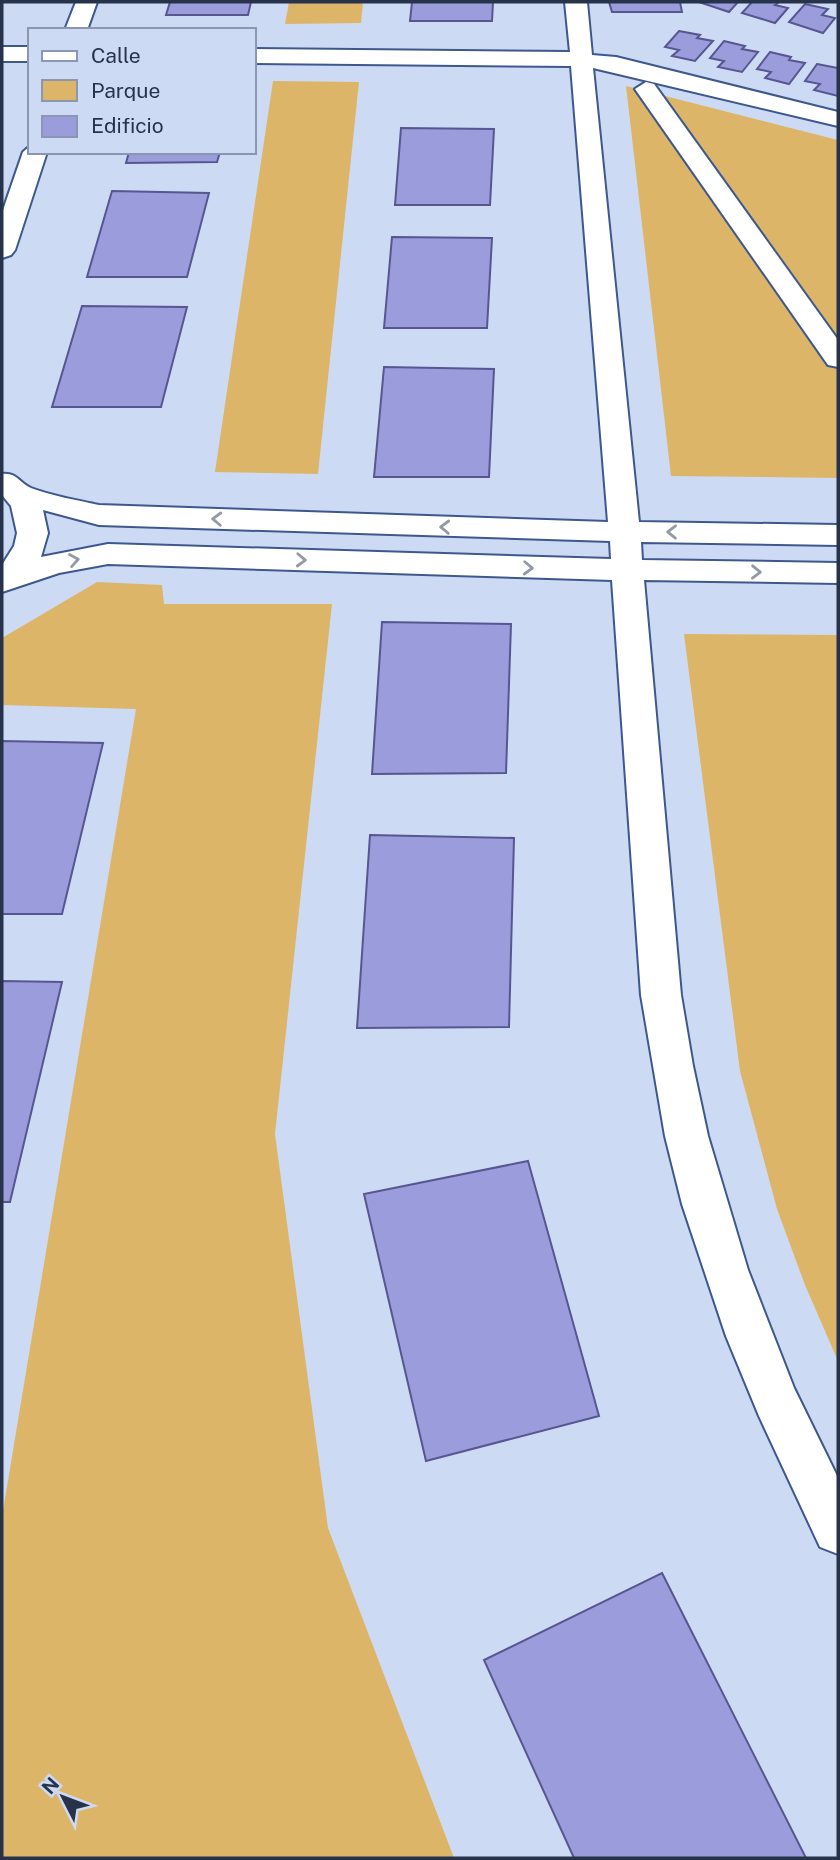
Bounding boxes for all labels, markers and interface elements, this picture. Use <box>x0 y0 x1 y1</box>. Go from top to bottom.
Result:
legend <box>28 28 256 154</box>
text: Calle <box>91 43 141 68</box>
text: Parque <box>91 78 160 103</box>
text: Edificio <box>91 113 164 138</box>
one-way arrow <box>211 511 222 526</box>
one-way arrow <box>439 519 450 534</box>
one-way arrow <box>666 524 677 540</box>
one-way arrow <box>68 553 80 568</box>
one-way arrow <box>296 553 307 568</box>
one-way arrow <box>523 560 534 575</box>
one-way arrow <box>751 564 762 579</box>
north arrow <box>28 1762 98 1832</box>
text: N <box>37 1773 64 1799</box>

